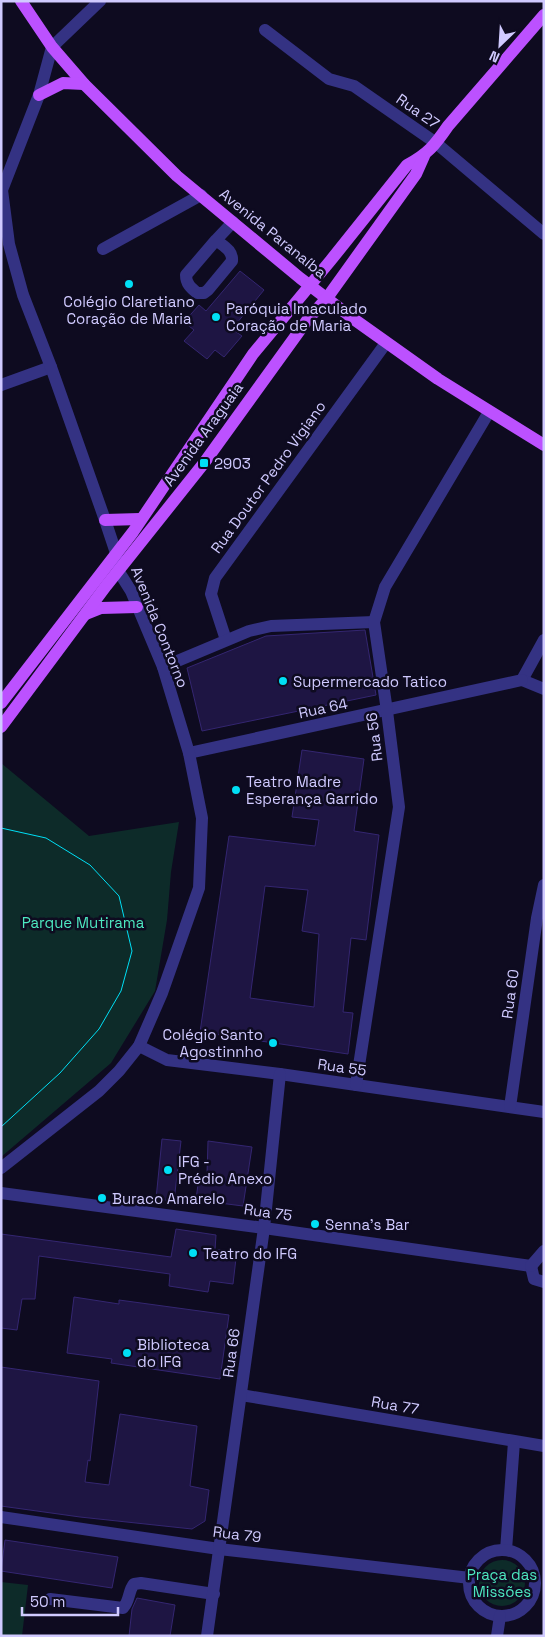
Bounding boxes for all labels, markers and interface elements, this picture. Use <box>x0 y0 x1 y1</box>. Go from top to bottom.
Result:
north arrow <box>475 20 525 70</box>
text: N <box>486 47 503 67</box>
street label: Rua 27 <box>393 89 443 133</box>
street label: Avenida Paranaíba <box>216 184 331 282</box>
marker: Colégio Claretiano Coração de Maria <box>123 278 135 290</box>
place label: Colégio Claretiano Coração de Maria <box>63 292 195 328</box>
place label: Paróquia Imaculado Coração de Maria <box>226 299 367 335</box>
marker: Paróquia Imaculado Coração de Maria <box>210 311 222 323</box>
street label: Avenida Araguaia <box>159 378 247 490</box>
street label: Rua Doutor Pedro Vigiano <box>206 397 330 557</box>
place label: 2903 <box>214 454 251 473</box>
marker: 2903 <box>198 457 210 469</box>
street label: Avenida Contorno <box>127 564 193 690</box>
place label: Supermercado Tatico <box>293 672 447 691</box>
marker: Supermercado Tatico <box>277 675 289 687</box>
street label: Rua 64 <box>297 694 349 722</box>
street label: Rua 56 <box>362 711 386 763</box>
place label: Teatro Madre Esperança Garrido <box>246 772 378 808</box>
marker: Teatro Madre Esperança Garrido <box>230 784 242 796</box>
park label: Parque Mutirama <box>22 913 145 932</box>
street label: Rua 60 <box>497 968 523 1020</box>
place label: Colégio Santo Agostinnho <box>162 1025 263 1061</box>
marker: Colégio Santo Agostinnho <box>267 1037 279 1049</box>
street label: Rua 55 <box>316 1054 368 1080</box>
place label: IFG - Prédio Anexo <box>178 1152 272 1188</box>
marker: IFG - Prédio Anexo <box>162 1164 174 1176</box>
place label: Buraco Amarelo <box>112 1189 225 1208</box>
marker: Buraco Amarelo <box>96 1192 108 1204</box>
street label: Rua 75 <box>243 1199 293 1225</box>
place label: Senna's Bar <box>325 1215 410 1234</box>
marker: Senna's Bar <box>309 1218 321 1230</box>
place label: Teatro do IFG <box>203 1244 297 1263</box>
marker: Teatro do IFG <box>187 1247 199 1259</box>
street label: Rua 66 <box>218 1327 244 1379</box>
place label: Biblioteca do IFG <box>137 1335 210 1371</box>
marker: Biblioteca do IFG <box>121 1347 133 1359</box>
street label: Rua 77 <box>370 1391 420 1419</box>
street label: Rua 79 <box>212 1522 262 1546</box>
park label: Praça das Missões <box>467 1565 537 1601</box>
scale bar <box>22 1584 119 1616</box>
text: 50 m <box>30 1592 65 1611</box>

